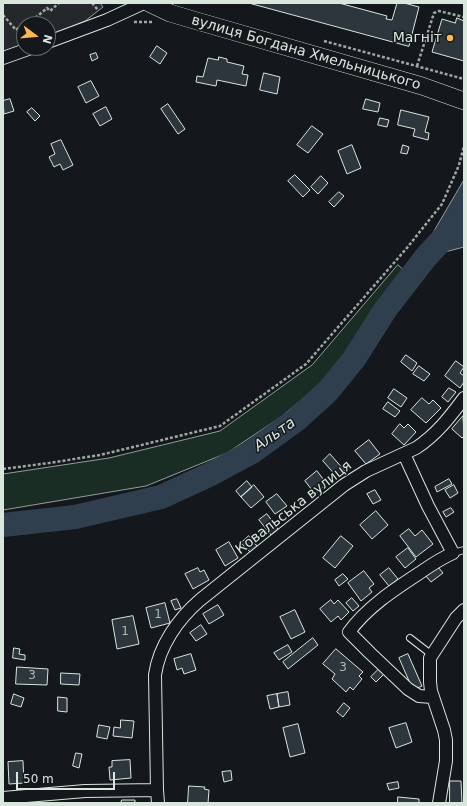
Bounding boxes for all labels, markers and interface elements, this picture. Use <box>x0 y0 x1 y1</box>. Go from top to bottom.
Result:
street label: вулиця Богдана Хмельницького <box>189 12 423 94</box>
north arrow <box>16 16 56 56</box>
place label: Магніт <box>393 30 442 46</box>
text: N <box>40 33 55 45</box>
marker: Магніт <box>445 33 455 43</box>
water label: Альта <box>251 414 299 456</box>
street label: Ковальська вулиця <box>233 458 355 558</box>
house number: 1 <box>154 608 162 622</box>
house number: 1 <box>121 625 129 639</box>
house number: 3 <box>339 661 347 675</box>
house number: 3 <box>28 669 36 683</box>
scale bar <box>18 764 117 790</box>
text: 50 m <box>23 772 54 786</box>

